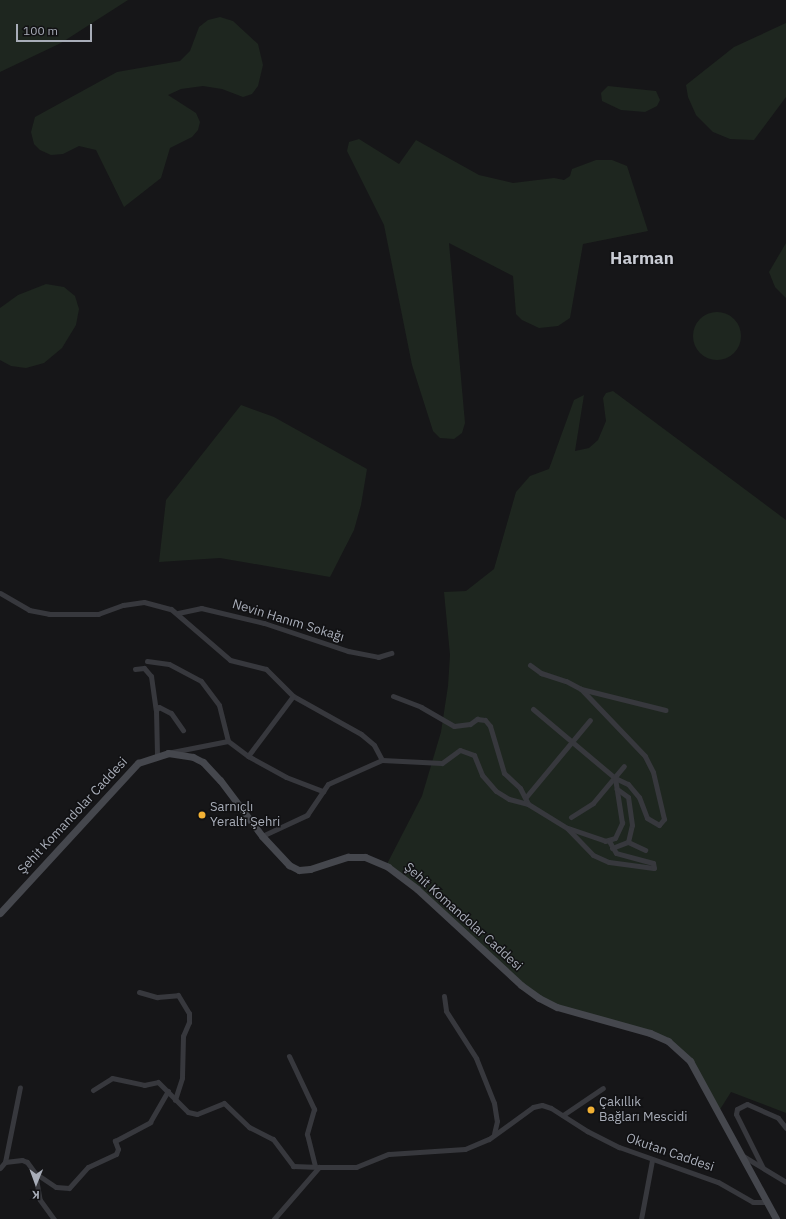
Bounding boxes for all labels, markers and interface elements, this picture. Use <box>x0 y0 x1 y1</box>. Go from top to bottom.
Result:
scale bar <box>18 16 94 42</box>
text: 100 m <box>23 23 58 38</box>
district label: Harman <box>610 249 674 269</box>
street label: Nevin Hanım Sokağı <box>230 597 346 645</box>
street label: Şehit Komandolar Caddesi <box>15 754 131 878</box>
place label: Sarnıçlı Yeraltı Şehri <box>210 800 280 831</box>
marker: Sarnıçlı Yeraltı Şehri <box>197 810 207 820</box>
street label: Şehit Komandolar Caddesi <box>401 860 525 974</box>
place label: Çakıllık Bağları Mescidi <box>599 1095 688 1126</box>
marker: Çakıllık Bağları Mescidi <box>586 1105 596 1115</box>
street label: Okutan Caddesi <box>624 1131 716 1175</box>
north arrow <box>16 1163 56 1203</box>
text: K <box>32 1188 40 1202</box>

